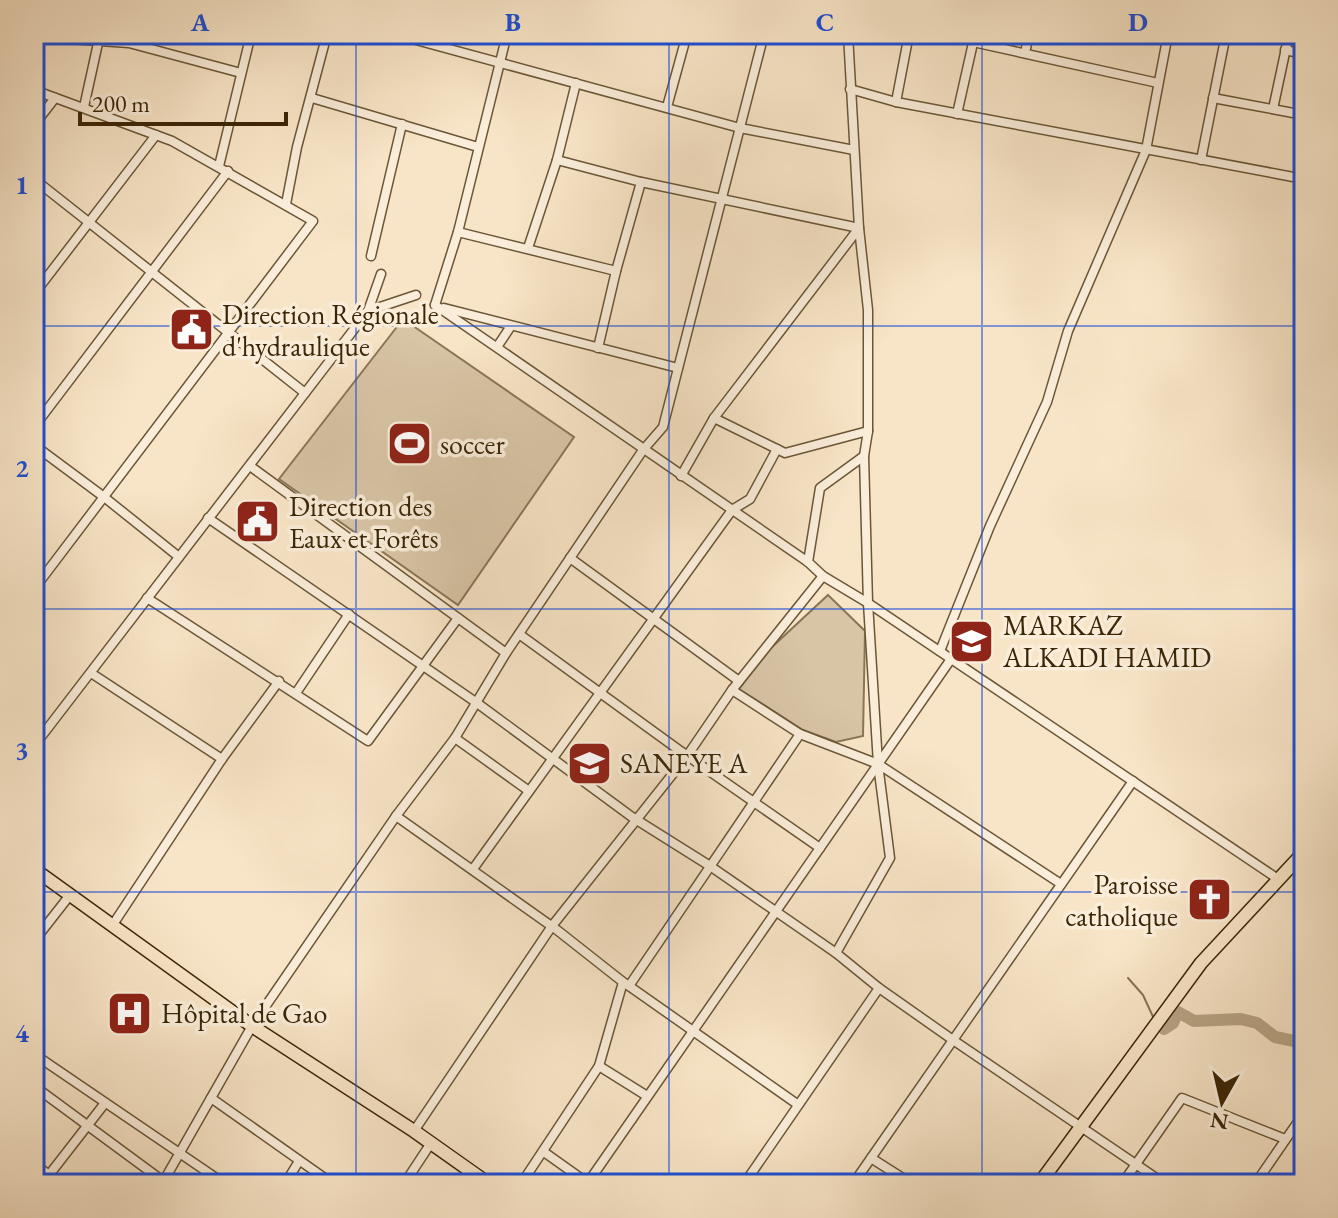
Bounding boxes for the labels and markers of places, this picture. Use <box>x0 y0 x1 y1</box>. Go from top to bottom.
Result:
place label: Direction Régionale d'hydraulique <box>222 296 439 364</box>
public building icon: Direction Régionale d'hydraulique <box>167 306 215 354</box>
sports icon: soccer <box>385 420 433 468</box>
place label: soccer <box>440 426 505 462</box>
place label: Direction des Eaux et Forêts <box>289 488 438 556</box>
public building icon: Direction des Eaux et Forêts <box>234 498 282 546</box>
place label: MARKAZ ALKADI HAMID <box>1002 607 1211 675</box>
school or university icon: MARKAZ ALKADI HAMID <box>948 617 996 665</box>
school or university icon: SANEYE A <box>565 739 613 787</box>
place label: SANEYE A <box>620 745 748 781</box>
place label: Paroisse catholique <box>1065 866 1178 934</box>
church icon: Paroisse catholique <box>1185 876 1233 924</box>
hospital icon: Hôpital de Gao <box>106 989 154 1037</box>
place label: Hôpital de Gao <box>161 995 327 1031</box>

